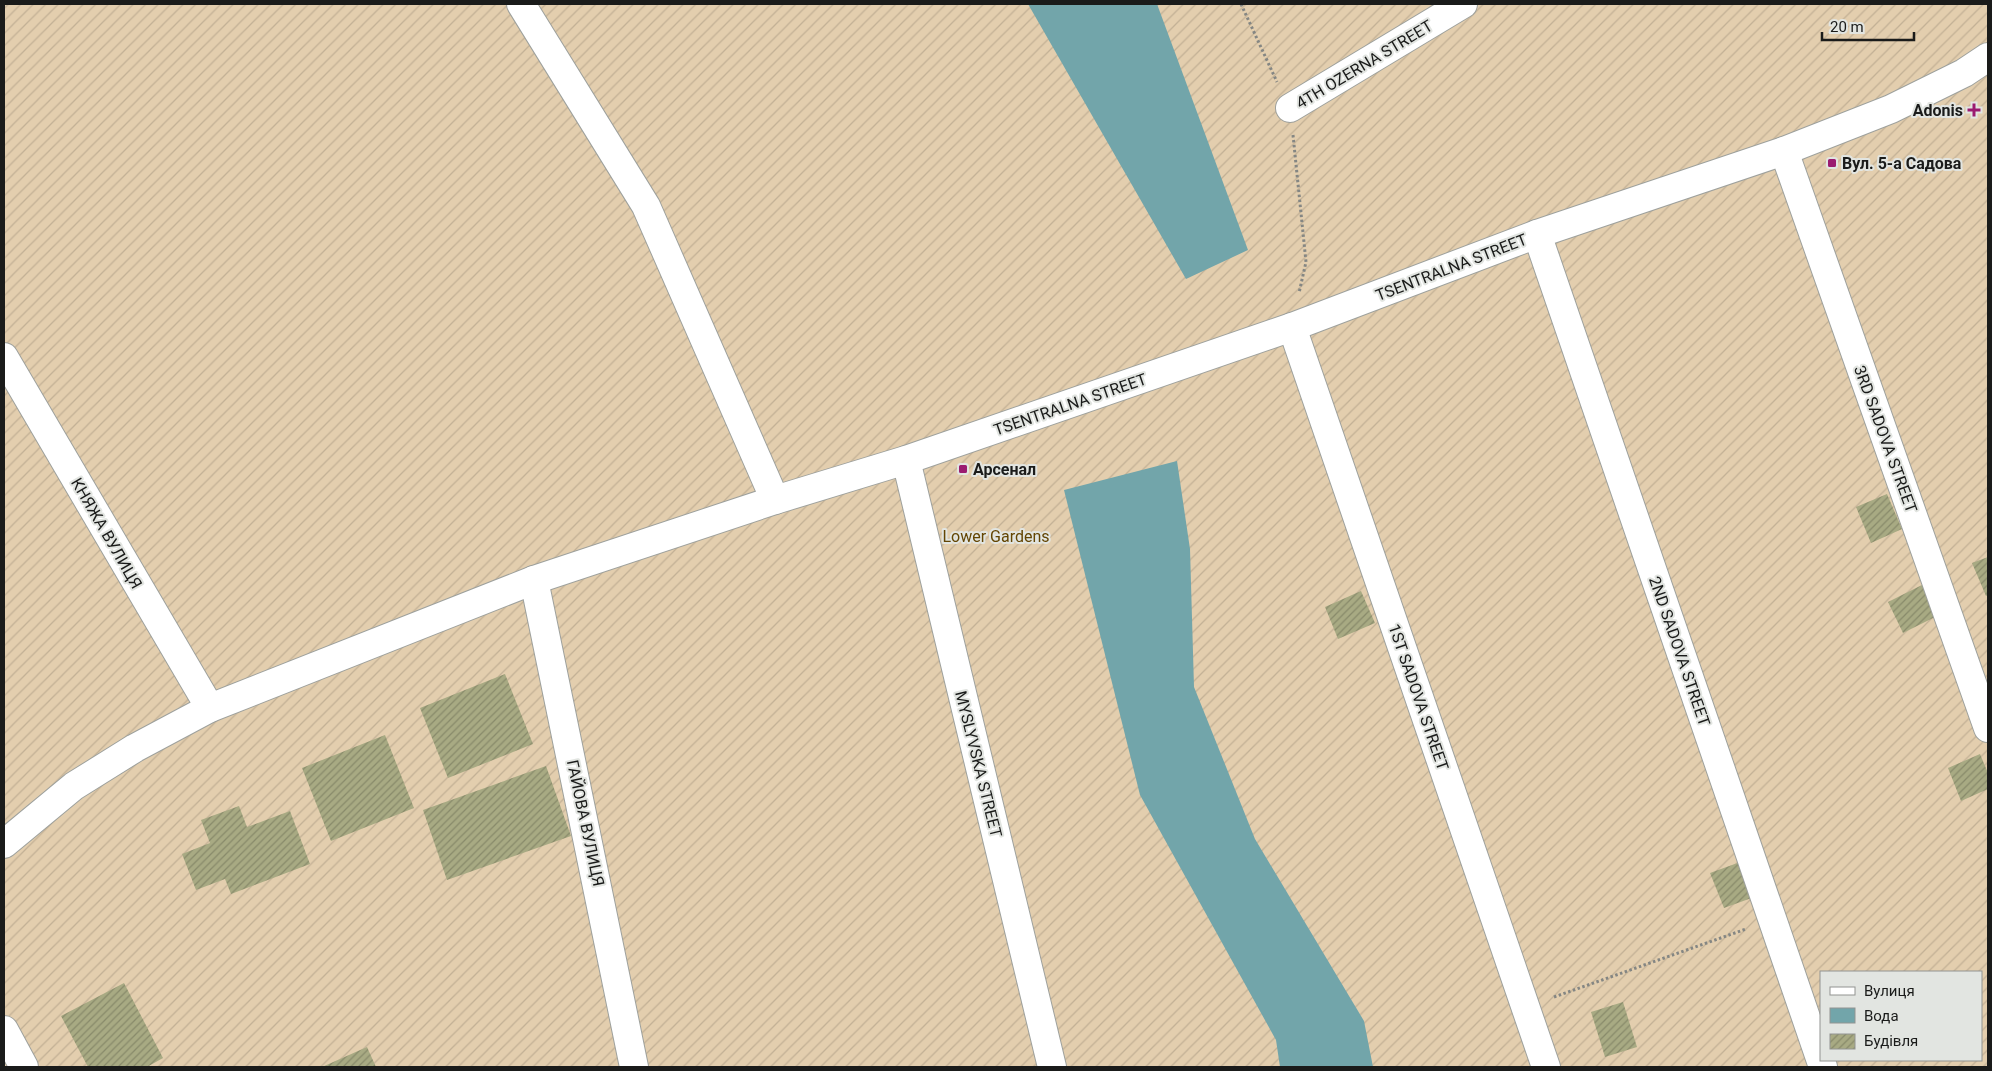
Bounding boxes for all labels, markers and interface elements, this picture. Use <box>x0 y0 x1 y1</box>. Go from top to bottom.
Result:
scale bar <box>1822 10 1914 42</box>
street label: 4TH OZERNA STREET <box>1292 16 1436 113</box>
text: 20 m <box>1830 18 1864 36</box>
place label: Adonis <box>1913 101 1963 120</box>
marker: Adonis <box>1967 103 1981 117</box>
place label: Вул. 5-а Садова <box>1842 154 1962 173</box>
marker: Вул. 5-а Садова <box>1826 157 1838 169</box>
street label: TSENTRALNA STREET <box>1373 230 1530 305</box>
street label: 3RD SADOVA STREET <box>1850 363 1921 516</box>
street label: TSENTRALNA STREET <box>991 369 1150 440</box>
place label: Арсенал <box>973 460 1036 479</box>
marker: Арсенал <box>957 463 969 475</box>
street label: КНЯЖА ВУЛИЦЯ <box>67 474 146 592</box>
park label: Lower Gardens <box>942 527 1050 546</box>
street label: 2ND SADOVA STREET <box>1645 574 1714 729</box>
street label: 1ST SADOVA STREET <box>1385 621 1453 773</box>
street label: MYSLYVSKA STREET <box>951 689 1006 840</box>
street label: ГАЙОВА ВУЛИЦЯ <box>563 758 608 888</box>
legend <box>1820 971 1982 1061</box>
text: Вулиця <box>1864 982 1915 1000</box>
text: Вода <box>1864 1007 1899 1025</box>
text: Будівля <box>1864 1032 1918 1050</box>

